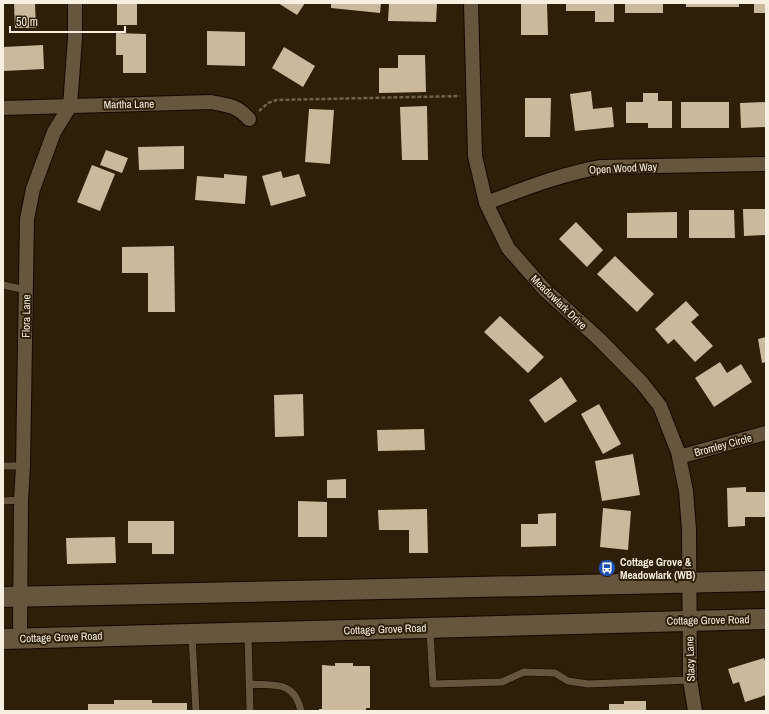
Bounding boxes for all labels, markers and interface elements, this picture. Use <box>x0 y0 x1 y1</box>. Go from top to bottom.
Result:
scale bar <box>10 8 125 34</box>
text: 50 m <box>16 14 38 30</box>
street label: Martha Lane <box>104 97 154 111</box>
street label: Open Wood Way <box>589 159 658 177</box>
street label: Meadowlark Drive <box>528 272 590 332</box>
street label: Flora Lane <box>19 294 33 338</box>
street label: Bromley Circle <box>693 431 753 459</box>
place label: Cottage Grove & Meadowlark (WB) <box>620 555 695 582</box>
bus stop icon: Cottage Grove & Meadowlark (WB) <box>597 558 617 578</box>
street label: Cottage Grove Road <box>667 612 749 628</box>
street label: Cottage Grove Road <box>343 621 427 637</box>
street label: Cottage Grove Road <box>19 629 103 645</box>
street label: Stacy Lane <box>682 636 698 682</box>

